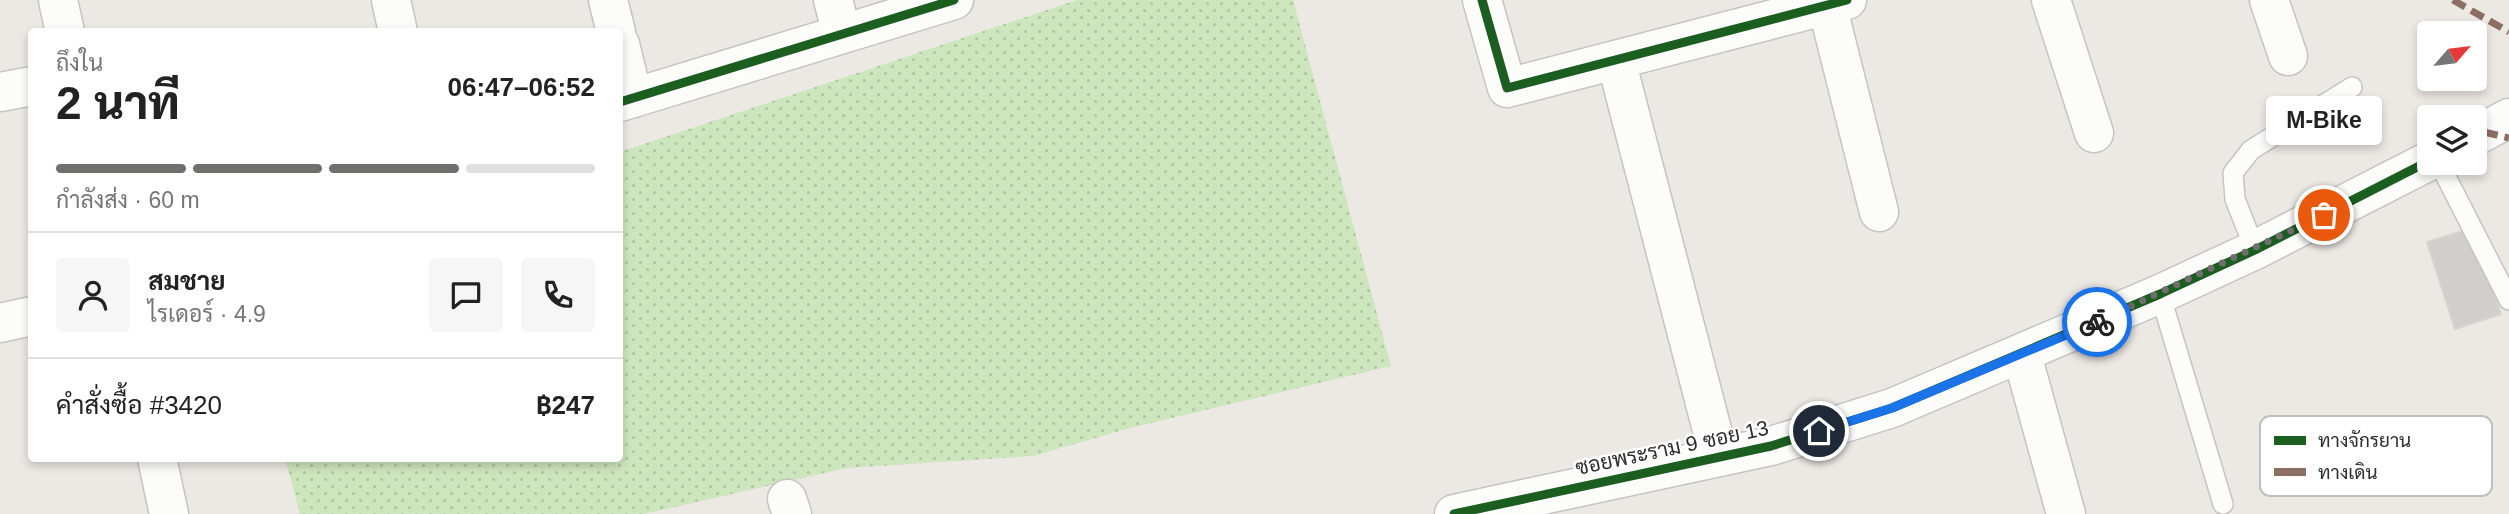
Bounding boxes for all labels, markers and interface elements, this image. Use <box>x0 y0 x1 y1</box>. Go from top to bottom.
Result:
north arrow <box>2417 21 2487 91</box>
map controls <box>2417 21 2487 175</box>
text: ถึงใน <box>56 50 103 76</box>
text: 06:47–06:52 <box>448 72 595 102</box>
text: 2 นาที <box>56 77 180 129</box>
callout: M-Bike <box>2266 96 2382 145</box>
button: layers <box>2417 105 2487 175</box>
text: M-Bike <box>2286 107 2362 133</box>
pin <box>2294 185 2354 245</box>
text: กำลังส่ง · 60 m <box>56 187 200 213</box>
icon: bag <box>2305 196 2343 234</box>
button: person <box>56 258 130 332</box>
button: chat <box>429 258 503 332</box>
button: phone <box>521 258 595 332</box>
text: สมชาย <box>148 266 225 296</box>
courier <box>2062 287 2132 357</box>
text: ไรเดอร์ · 4.9 <box>148 301 266 327</box>
icon: bike <box>2078 303 2116 341</box>
text: คำสั่งซื้อ #3420 <box>56 390 222 420</box>
text: ฿247 <box>536 390 595 420</box>
pin <box>1789 401 1849 461</box>
icon: home <box>1800 412 1838 450</box>
street label: ซอยพระราม 9 ซอย 13 <box>1573 416 1771 479</box>
legend <box>2260 416 2492 496</box>
text: ทางจักรยาน <box>2318 430 2411 451</box>
text: ทางเดิน <box>2318 462 2378 483</box>

